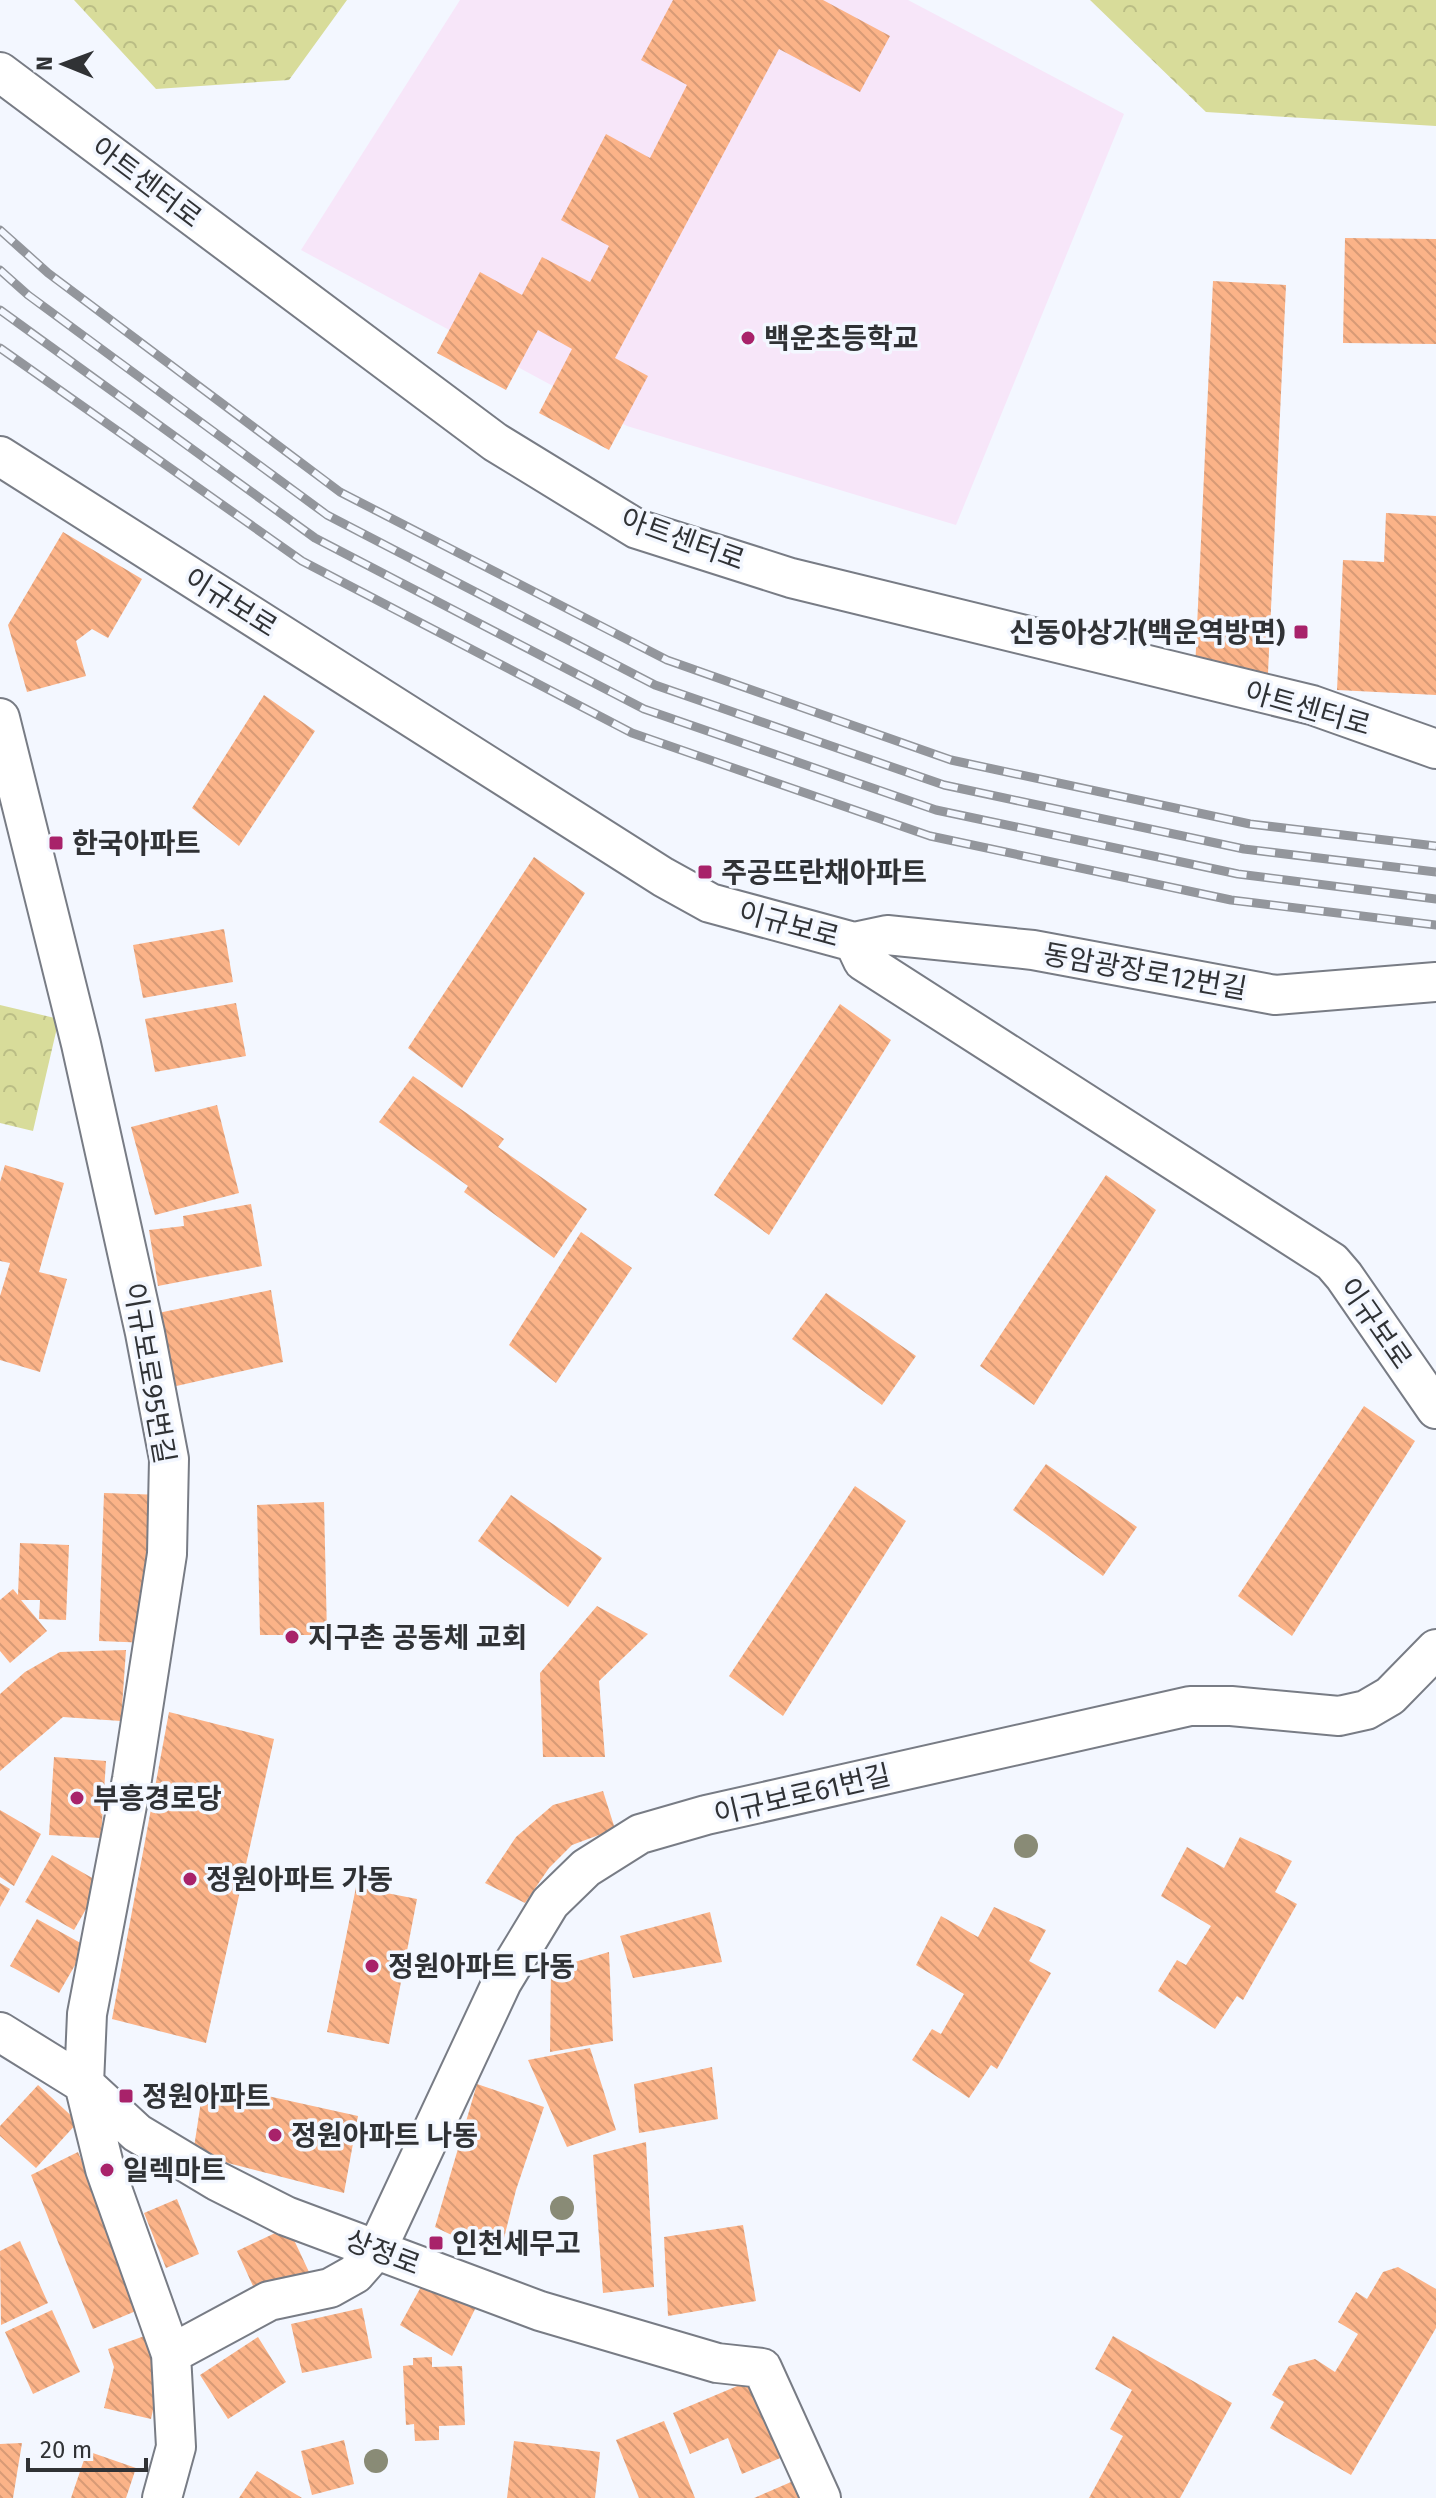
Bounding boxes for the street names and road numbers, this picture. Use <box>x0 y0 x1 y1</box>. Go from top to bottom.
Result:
street label: 아트센터로 <box>85 130 208 234</box>
street label: 아트센터로 <box>617 502 749 577</box>
street label: 이규보로 <box>178 561 283 644</box>
street label: 아트센터로 <box>1241 675 1374 742</box>
street label: 이규보로 <box>735 895 843 954</box>
street label: 동암광장로12번길 <box>1040 937 1249 1006</box>
street label: 이규보로 <box>1333 1272 1419 1375</box>
street label: 이규보로95번길 <box>117 1280 182 1466</box>
street label: 이규보로61번길 <box>711 1758 894 1831</box>
street label: 상정로 <box>341 2223 425 2282</box>

